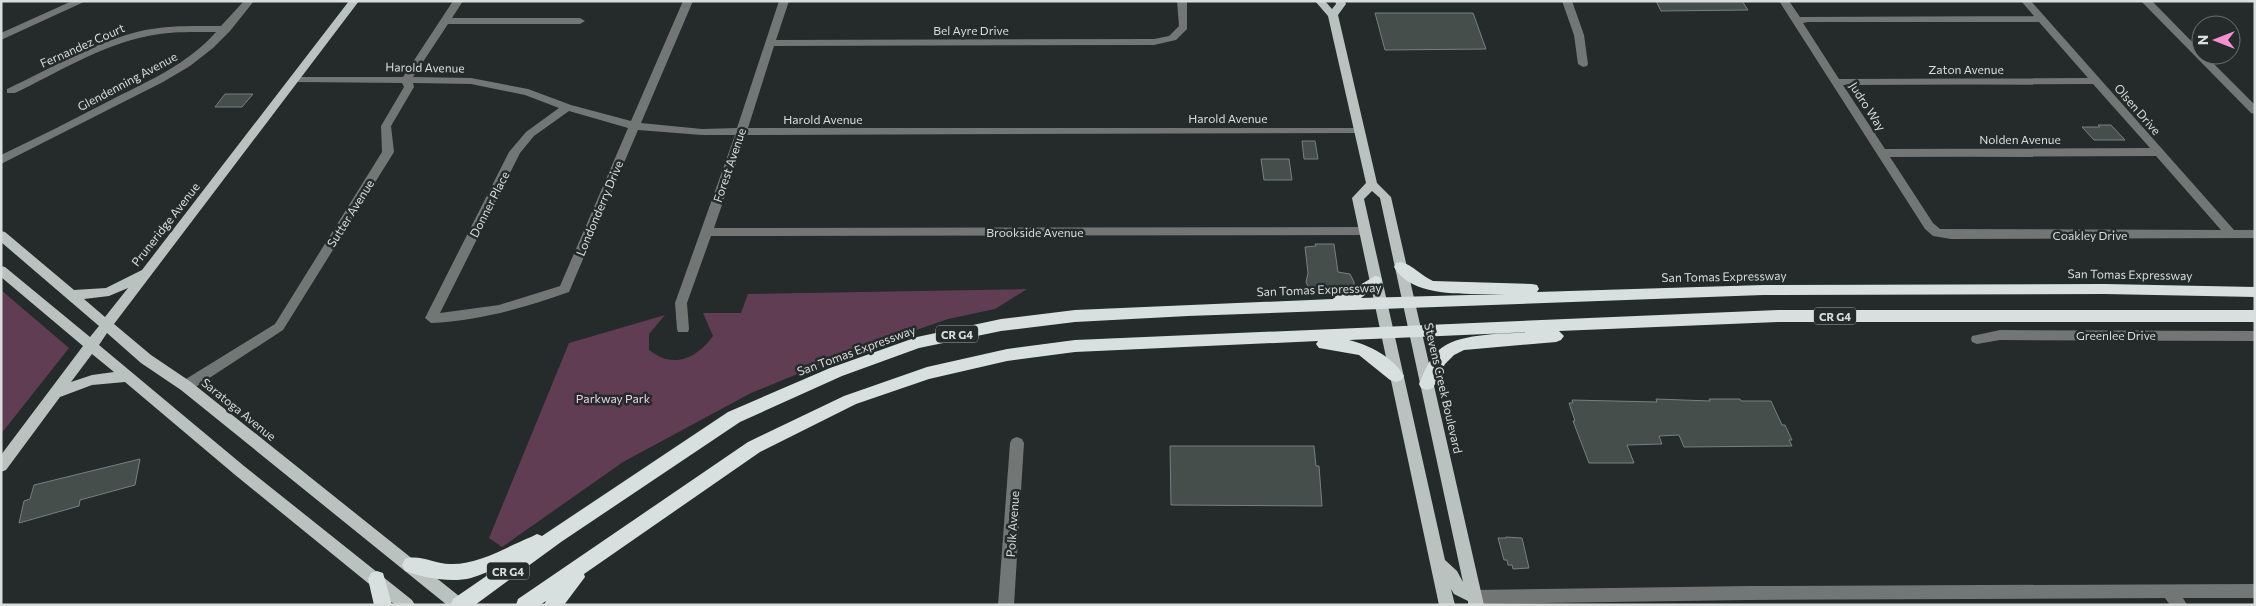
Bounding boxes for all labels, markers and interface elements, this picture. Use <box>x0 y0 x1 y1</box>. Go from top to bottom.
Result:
north arrow <box>2191 15 2241 65</box>
street label: Fernandez Court <box>38 20 127 70</box>
street label: Bel Ayre Drive <box>933 23 1009 37</box>
text: N <box>2194 35 2211 45</box>
street label: Glendenning Avenue <box>75 49 179 113</box>
street label: Harold Avenue <box>385 59 465 75</box>
street label: Zaton Avenue <box>1928 62 2004 76</box>
street label: Judro Way <box>1846 79 1889 133</box>
street label: Olsen Drive <box>2112 81 2164 137</box>
street label: Harold Avenue <box>1188 111 1268 125</box>
street label: Harold Avenue <box>783 112 863 126</box>
street label: Forest Avenue <box>710 126 748 204</box>
street label: Nolden Avenue <box>1979 132 2061 146</box>
street label: Londonderry Drive <box>573 158 625 258</box>
street label: Donner Place <box>466 169 512 239</box>
street label: Sutter Avenue <box>324 177 376 249</box>
street label: Pruneridge Avenue <box>128 179 202 269</box>
street label: Brookside Avenue <box>986 225 1084 239</box>
street label: Coakley Drive <box>2053 228 2127 242</box>
street label: San Tomas Expressway <box>2067 266 2193 282</box>
street label: San Tomas Expressway <box>1661 268 1787 284</box>
street label: San Tomas Expressway <box>1256 280 1382 298</box>
road number: CR G4 <box>1814 308 1856 324</box>
street label: Stevens Creek Boulevard <box>1422 321 1466 455</box>
street label: San Tomas Expressway <box>795 322 917 378</box>
road number: CR G4 <box>936 326 978 342</box>
street label: Greenlee Drive <box>2076 328 2156 342</box>
street label: Saratoga Avenue <box>199 375 279 443</box>
park label: Parkway Park <box>576 391 651 405</box>
street label: Polk Avenue <box>1003 490 1021 558</box>
road number: CR G4 <box>487 562 529 580</box>

